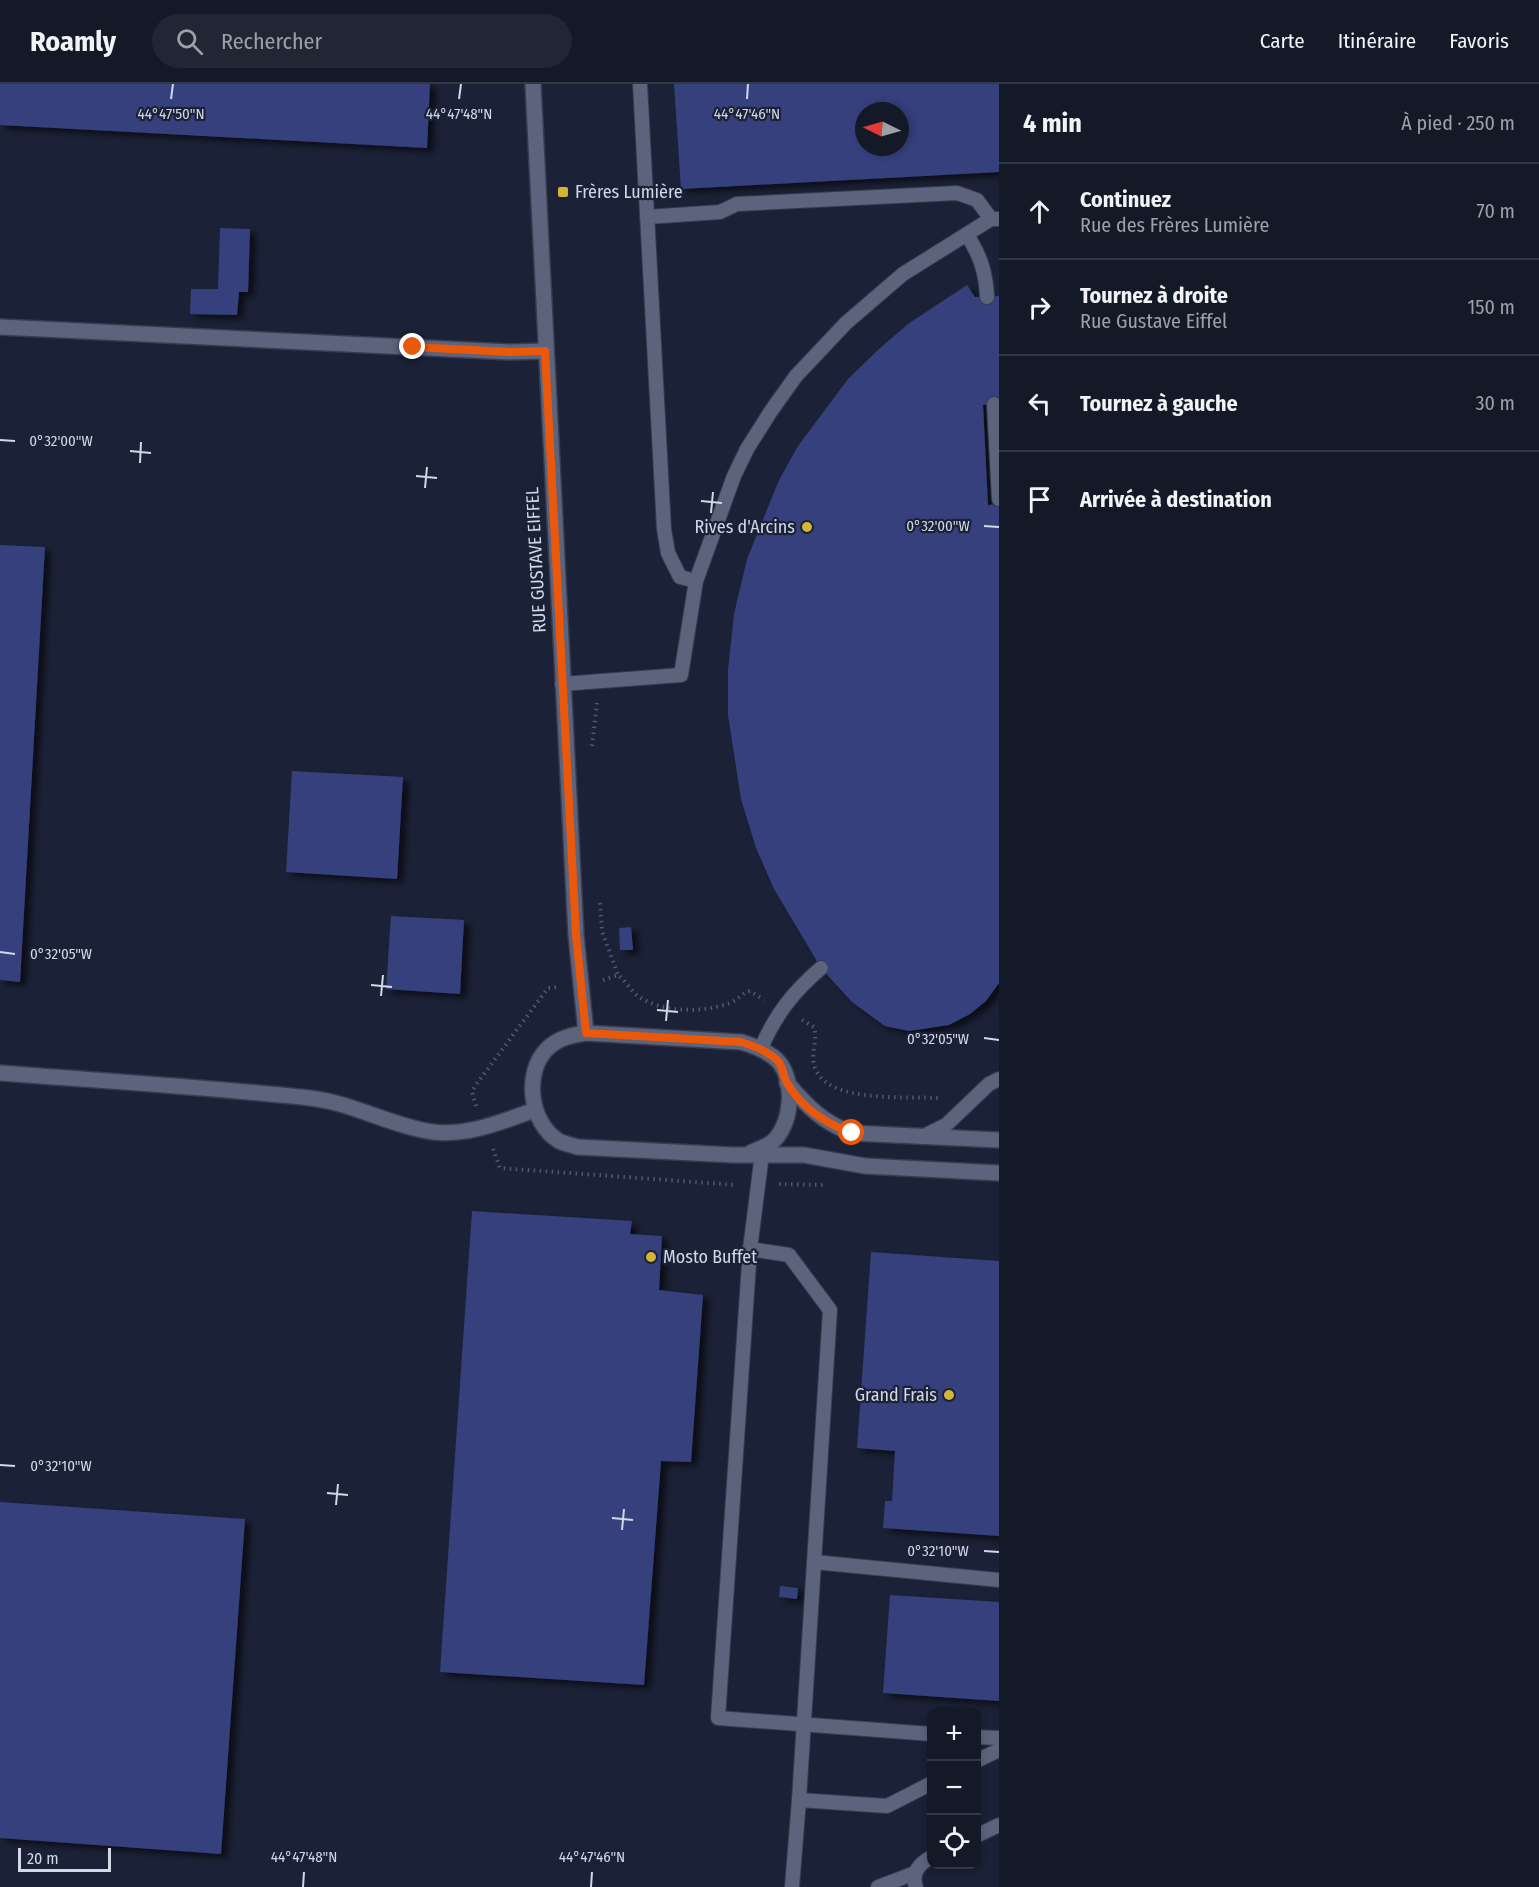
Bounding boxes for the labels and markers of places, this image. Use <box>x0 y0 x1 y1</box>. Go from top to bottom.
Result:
place label: Frères Lumière <box>575 181 683 203</box>
marker: Frères Lumière <box>556 185 570 199</box>
place label: Rives d'Arcins <box>695 516 795 538</box>
marker: Rives d'Arcins <box>800 520 814 534</box>
place label: Mosto Buffet <box>663 1246 757 1268</box>
marker: Mosto Buffet <box>644 1250 658 1264</box>
place label: Grand Frais <box>855 1384 937 1406</box>
marker: Grand Frais <box>942 1388 956 1402</box>

